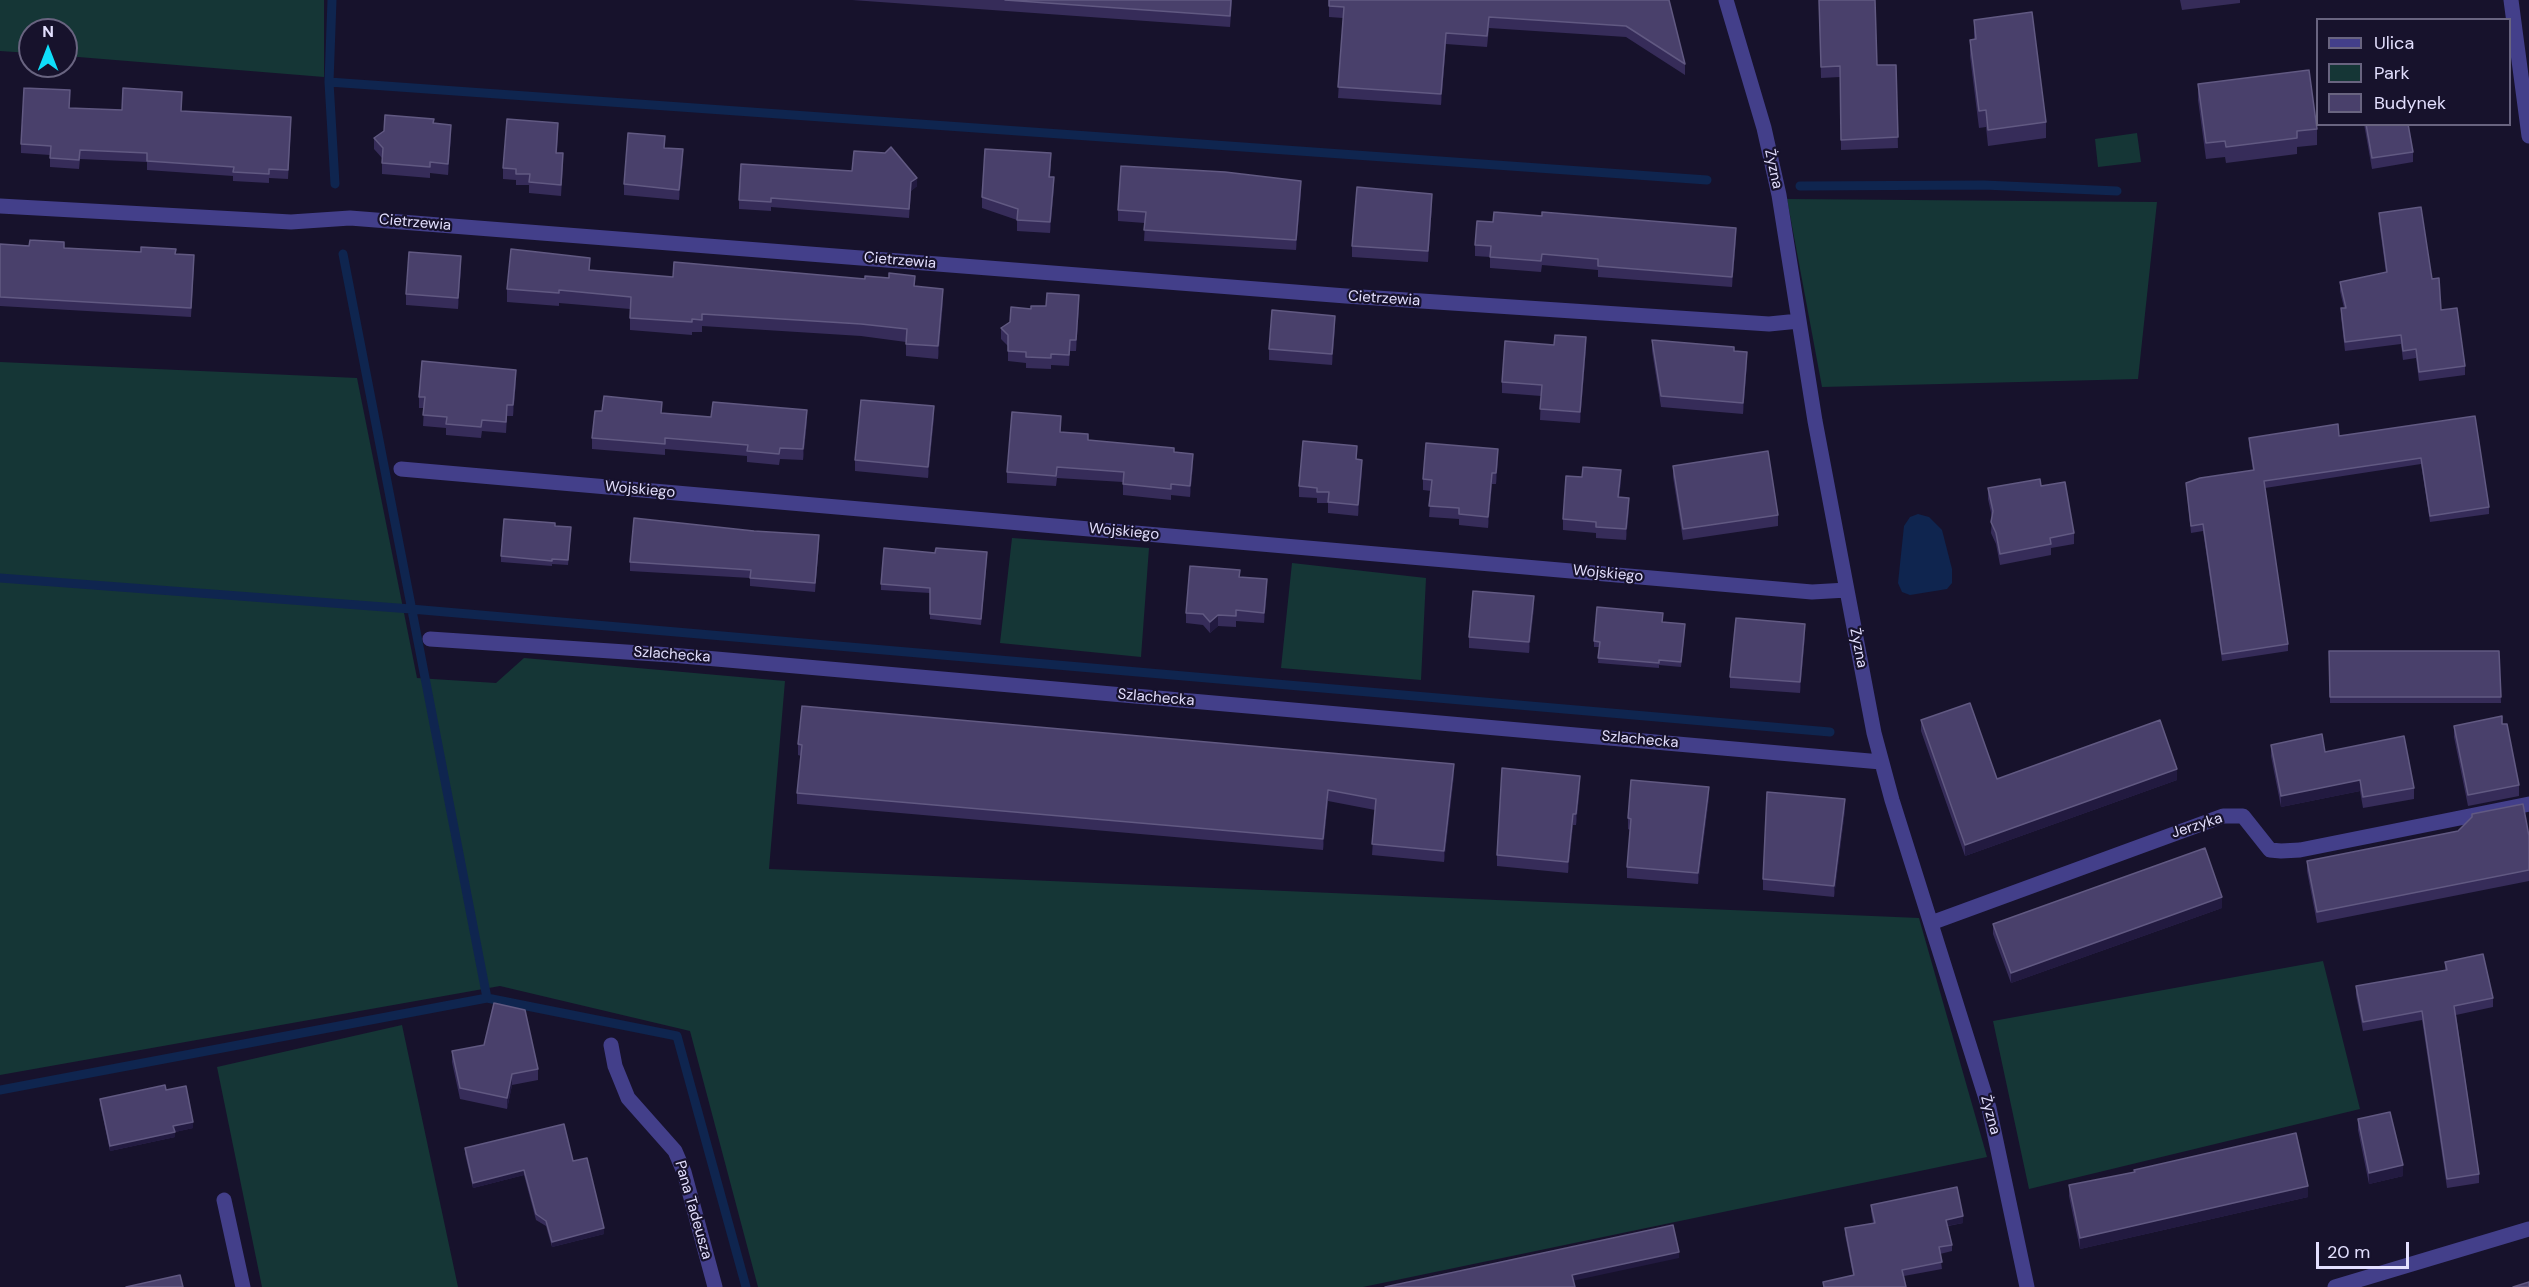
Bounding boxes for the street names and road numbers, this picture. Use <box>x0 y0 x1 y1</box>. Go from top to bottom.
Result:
street label: Żyzna <box>1760 148 1786 190</box>
street label: Cietrzewia <box>378 211 452 235</box>
street label: Cietrzewia <box>863 249 937 273</box>
street label: Cietrzewia <box>1347 287 1421 311</box>
street label: Wojskiego <box>604 478 676 502</box>
street label: Wojskiego <box>1088 520 1160 544</box>
street label: Wojskiego <box>1572 562 1644 586</box>
street label: Żyzna <box>1845 627 1871 669</box>
street label: Szlachecka <box>633 643 711 667</box>
street label: Szlachecka <box>1117 686 1195 710</box>
street label: Szlachecka <box>1601 728 1679 752</box>
street label: Jerzyka <box>2169 809 2225 843</box>
street label: Żyzna <box>1976 1093 2004 1137</box>
street label: Pana Tadeusza <box>670 1159 716 1261</box>

